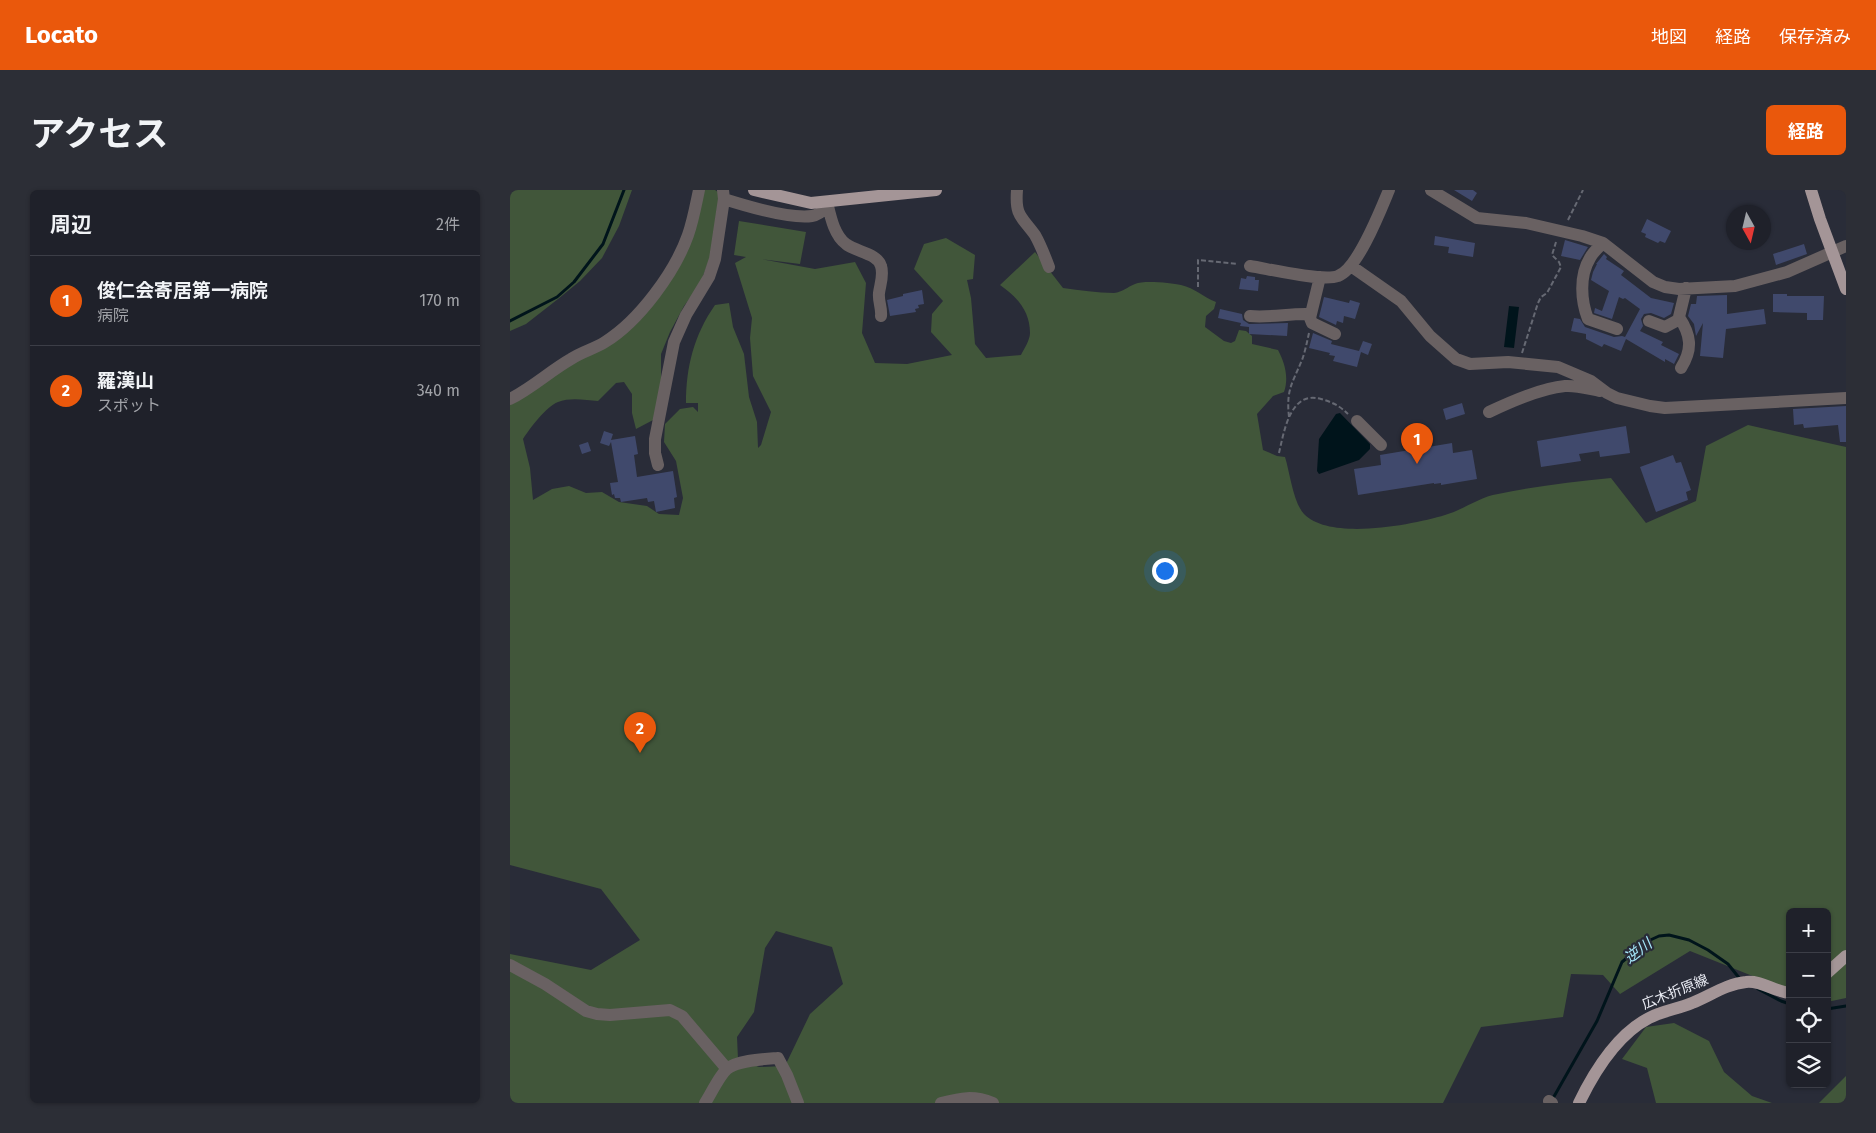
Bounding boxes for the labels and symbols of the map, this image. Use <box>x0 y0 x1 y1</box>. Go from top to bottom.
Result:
north arrow <box>1726 205 1771 250</box>
pin: 1 <box>1401 423 1433 464</box>
your location <box>1152 558 1178 584</box>
pin: 2 <box>624 712 656 753</box>
water label: 逆川 <box>1621 934 1657 967</box>
street label: 広木折原線 <box>1639 971 1711 1013</box>

